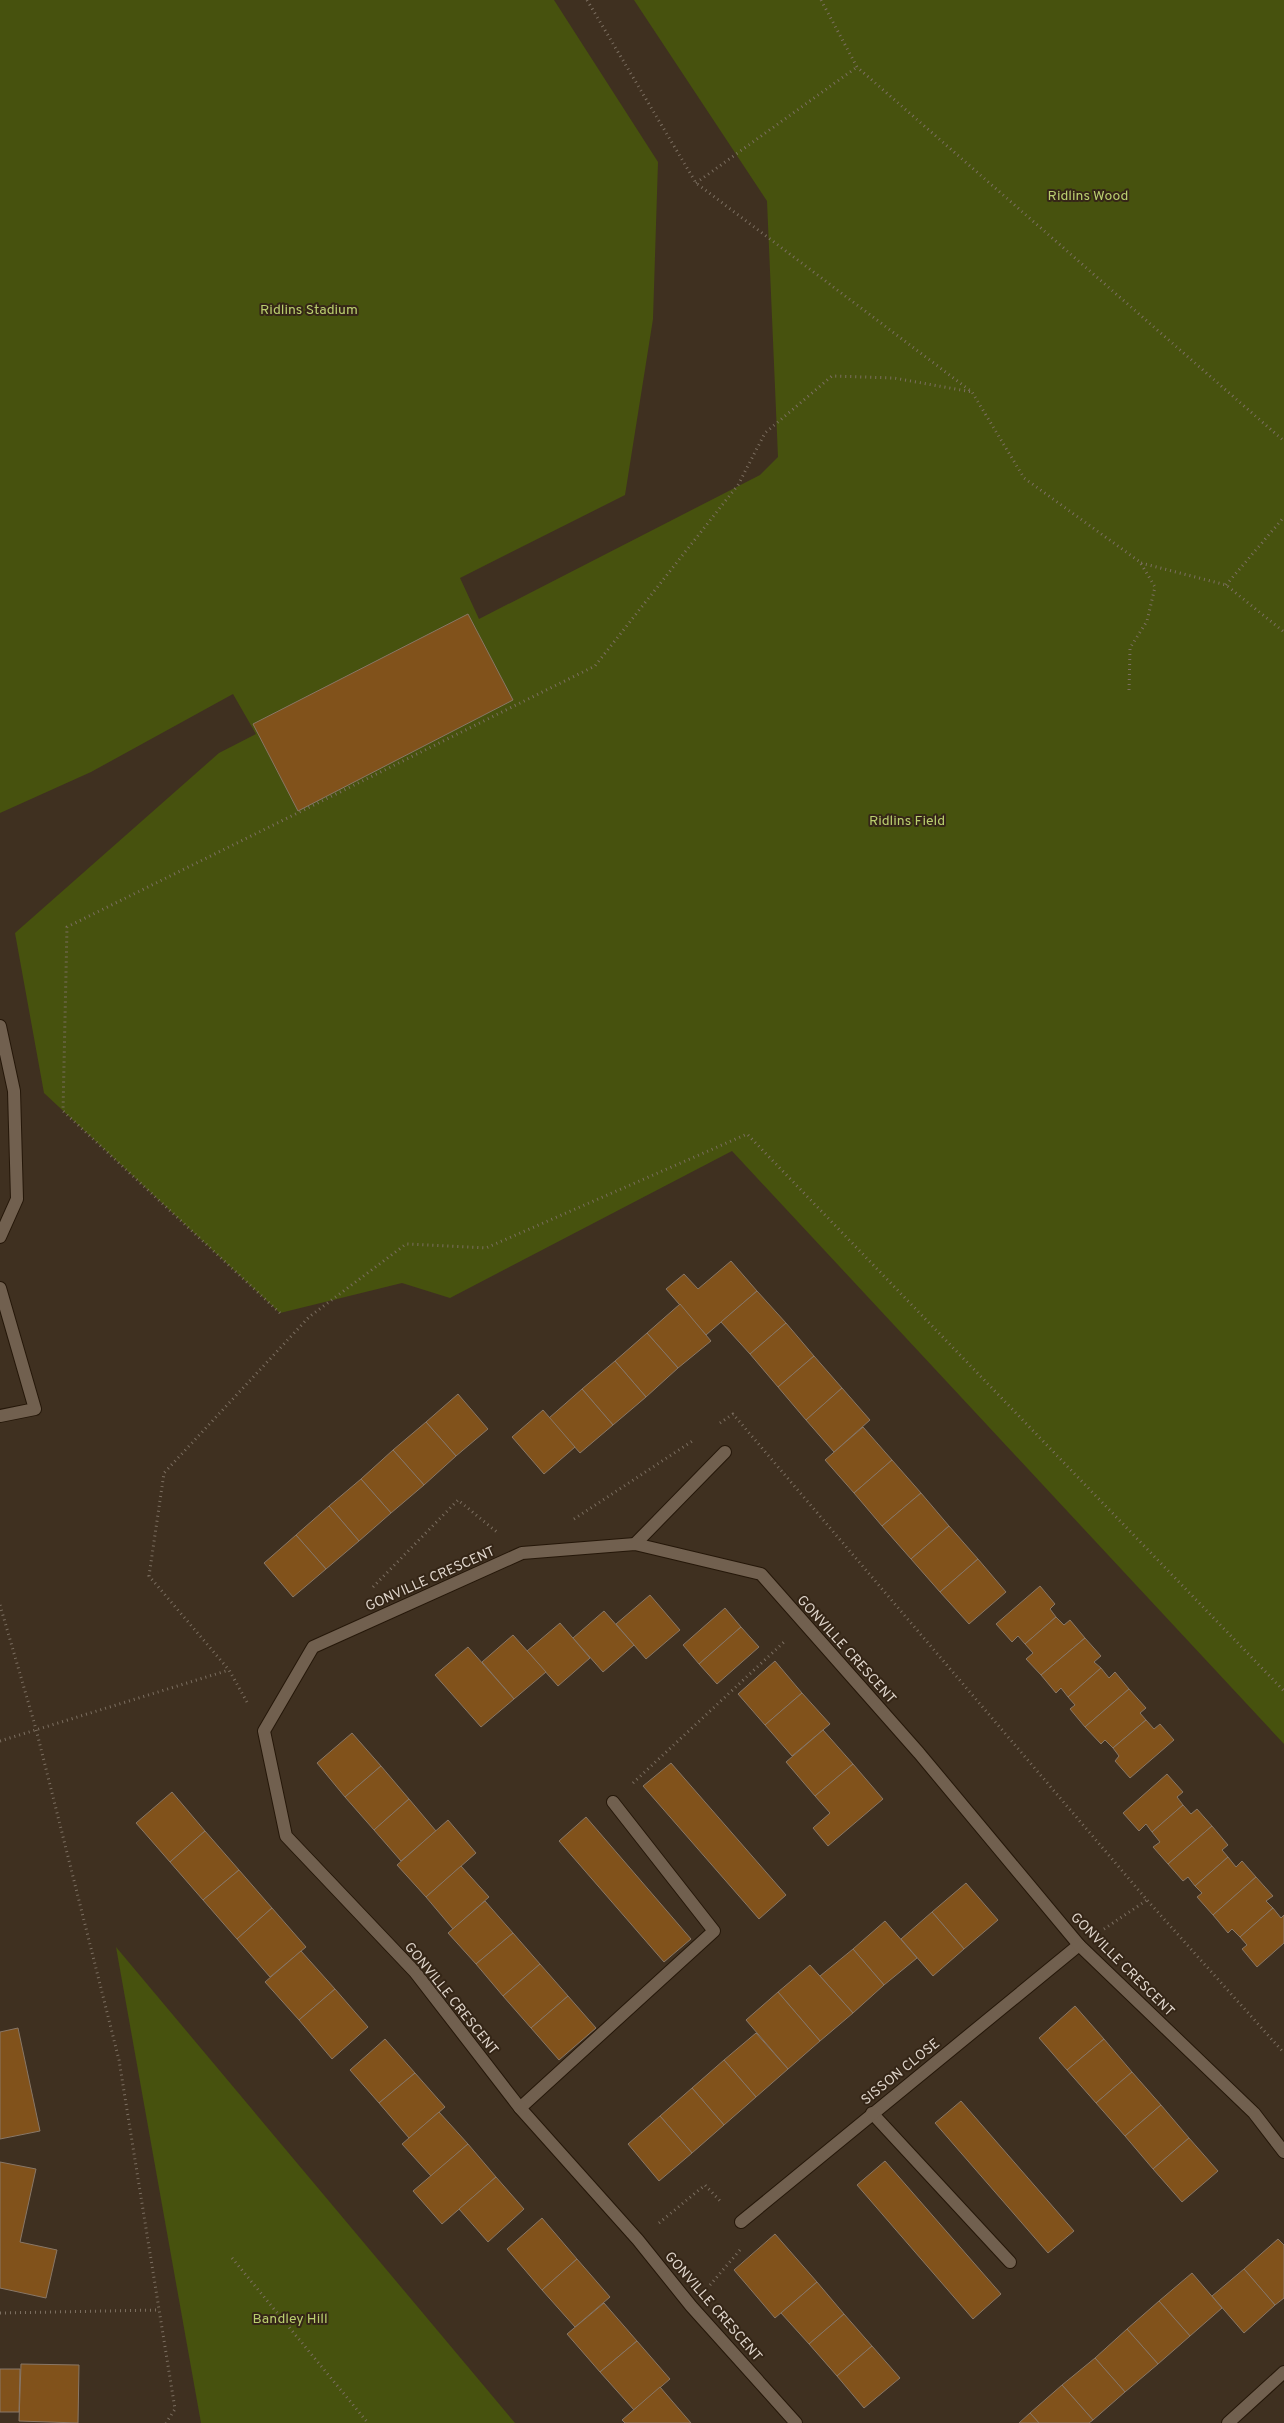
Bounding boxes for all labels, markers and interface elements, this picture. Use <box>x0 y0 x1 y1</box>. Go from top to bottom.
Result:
park label: Ridlins Wood <box>1048 188 1128 205</box>
park label: Ridlins Stadium <box>260 302 358 319</box>
park label: Ridlins Field <box>869 813 945 830</box>
street label: GONVILLE CRESCENT <box>363 1543 498 1616</box>
street label: GONVILLE CRESCENT <box>793 1592 899 1708</box>
street label: GONVILLE CRESCENT <box>1066 1910 1177 2021</box>
street label: GONVILLE CRESCENT <box>400 1939 502 2059</box>
street label: SISSON CLOSE <box>858 2035 944 2109</box>
street label: GONVILLE CRESCENT <box>660 2249 765 2365</box>
park label: Bandley Hill <box>252 2311 328 2328</box>

